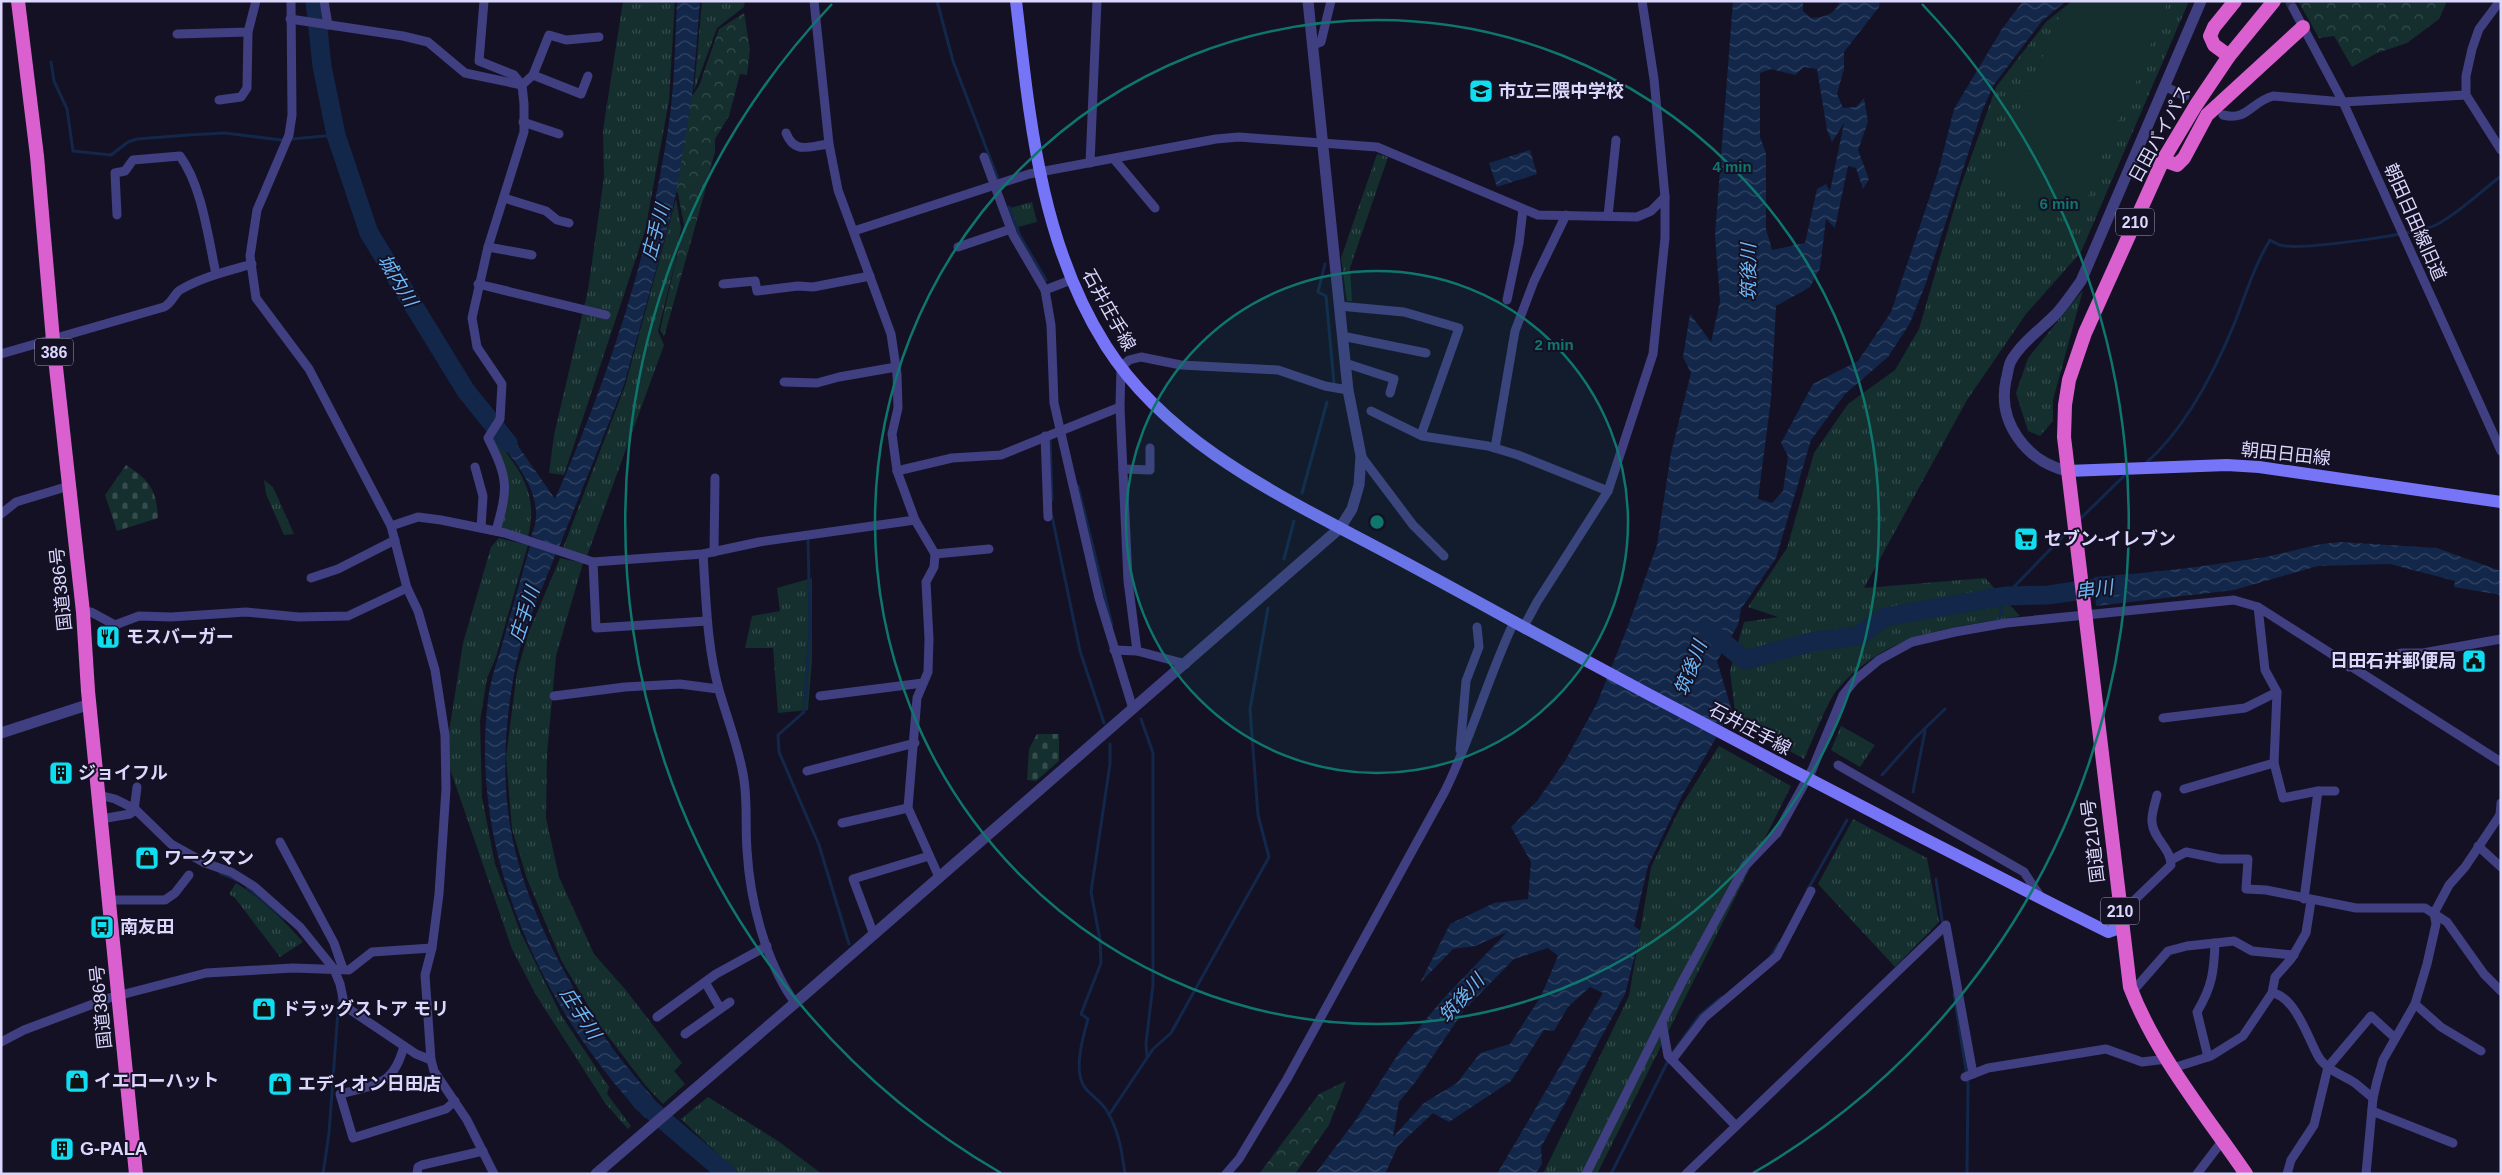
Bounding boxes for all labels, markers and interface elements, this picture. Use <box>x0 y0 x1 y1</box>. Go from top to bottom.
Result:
school or university icon: 市立三隈中学校 <box>1468 78 1494 104</box>
place label: 市立三隈中学校 <box>1498 81 1624 101</box>
street label: 日田バイパス <box>2125 82 2195 186</box>
text: 4 min <box>1712 158 1752 175</box>
street label: 朝田日田線旧道 <box>2380 160 2450 284</box>
text: 6 min <box>2039 195 2079 212</box>
water label: 庄手川 <box>638 200 674 262</box>
road number: 210 <box>2116 208 2154 236</box>
water label: 筑後川 <box>1738 242 1759 301</box>
water label: 城内川 <box>374 250 422 312</box>
street label: 石井庄手線 <box>1078 266 1140 354</box>
text: 2 min <box>1534 336 1574 353</box>
road number: 386 <box>35 338 73 366</box>
street label: 朝田日田線 <box>2240 439 2332 469</box>
centre of rings <box>1368 513 1386 531</box>
supermarket icon: セブン-イレブン <box>2013 526 2039 552</box>
place label: セブン-イレブン <box>2044 529 2176 549</box>
street label: 国道386号 <box>47 546 75 632</box>
water label: 串川 <box>2074 576 2116 603</box>
water label: 庄手川 <box>506 582 544 645</box>
restaurant icon: モスバーガー <box>95 624 121 650</box>
place label: モスバーガー <box>126 627 234 647</box>
water label: 筑後川 <box>1670 636 1711 699</box>
public building icon: 日田石井郵便局 <box>2461 648 2487 674</box>
place label: 日田石井郵便局 <box>2330 651 2456 671</box>
street label: 石井庄手線 <box>1706 699 1794 759</box>
building icon: ジョイフル <box>48 760 74 786</box>
place label: ジョイフル <box>78 763 168 783</box>
street label: 国道210号 <box>2078 798 2108 884</box>
shop icon: ワークマン <box>134 845 160 871</box>
place label: ワークマン <box>164 848 254 868</box>
road number: 210 <box>2101 898 2139 924</box>
bus stop icon: 南友田 <box>89 914 115 940</box>
place label: 南友田 <box>120 917 174 937</box>
street label: 国道386号 <box>87 964 115 1050</box>
water label: 筑後川 <box>1434 969 1490 1027</box>
water label: 庄手川 <box>556 984 606 1045</box>
shop icon: ドラッグストア モリ <box>251 996 277 1022</box>
place label: ドラッグストア モリ <box>282 999 449 1019</box>
shop icon: イエローハット <box>64 1068 90 1094</box>
place label: イエローハット <box>94 1071 219 1091</box>
shop icon: エディオン日田店 <box>267 1071 293 1097</box>
place label: エディオン日田店 <box>298 1074 441 1094</box>
building icon: G-PALA <box>49 1136 75 1162</box>
place label: G-PALA <box>80 1139 148 1159</box>

